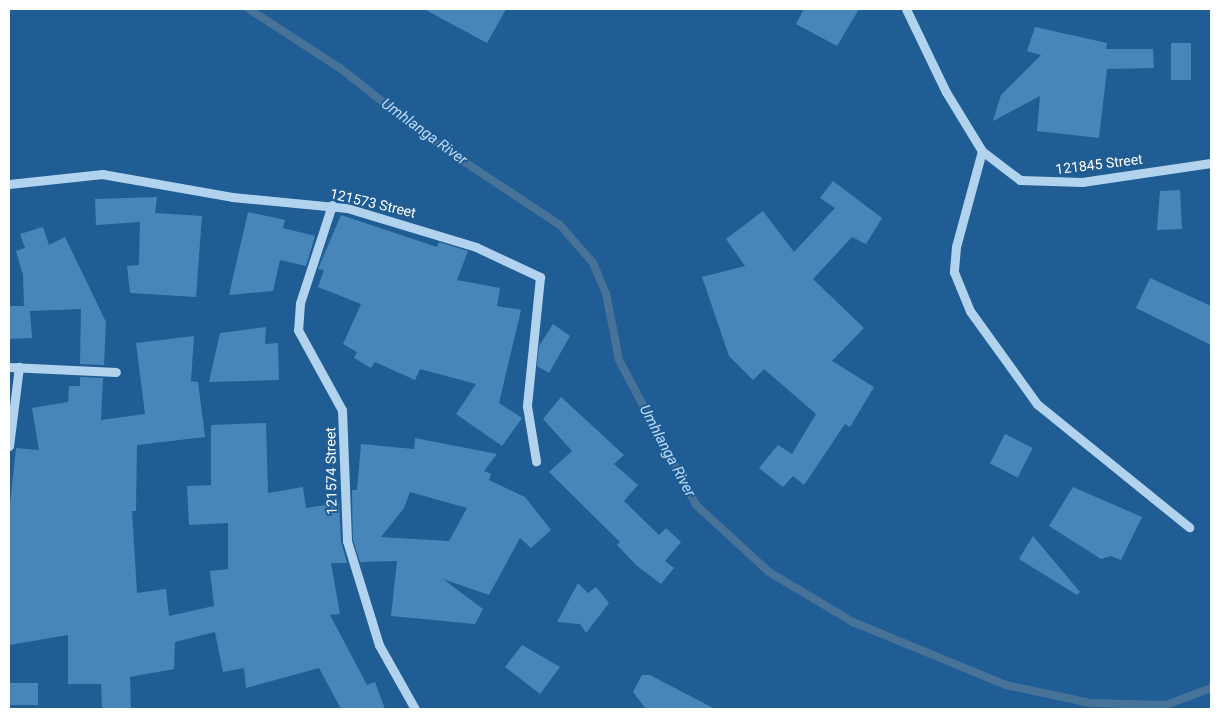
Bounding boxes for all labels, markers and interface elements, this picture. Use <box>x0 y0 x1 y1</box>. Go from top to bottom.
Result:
water label: Umhlanga River <box>378 95 470 169</box>
street label: 121845 Street <box>1054 150 1144 178</box>
street label: 121573 Street <box>328 185 418 221</box>
water label: Umhlanga River <box>635 402 699 500</box>
street label: 121574 Street <box>322 427 340 515</box>

